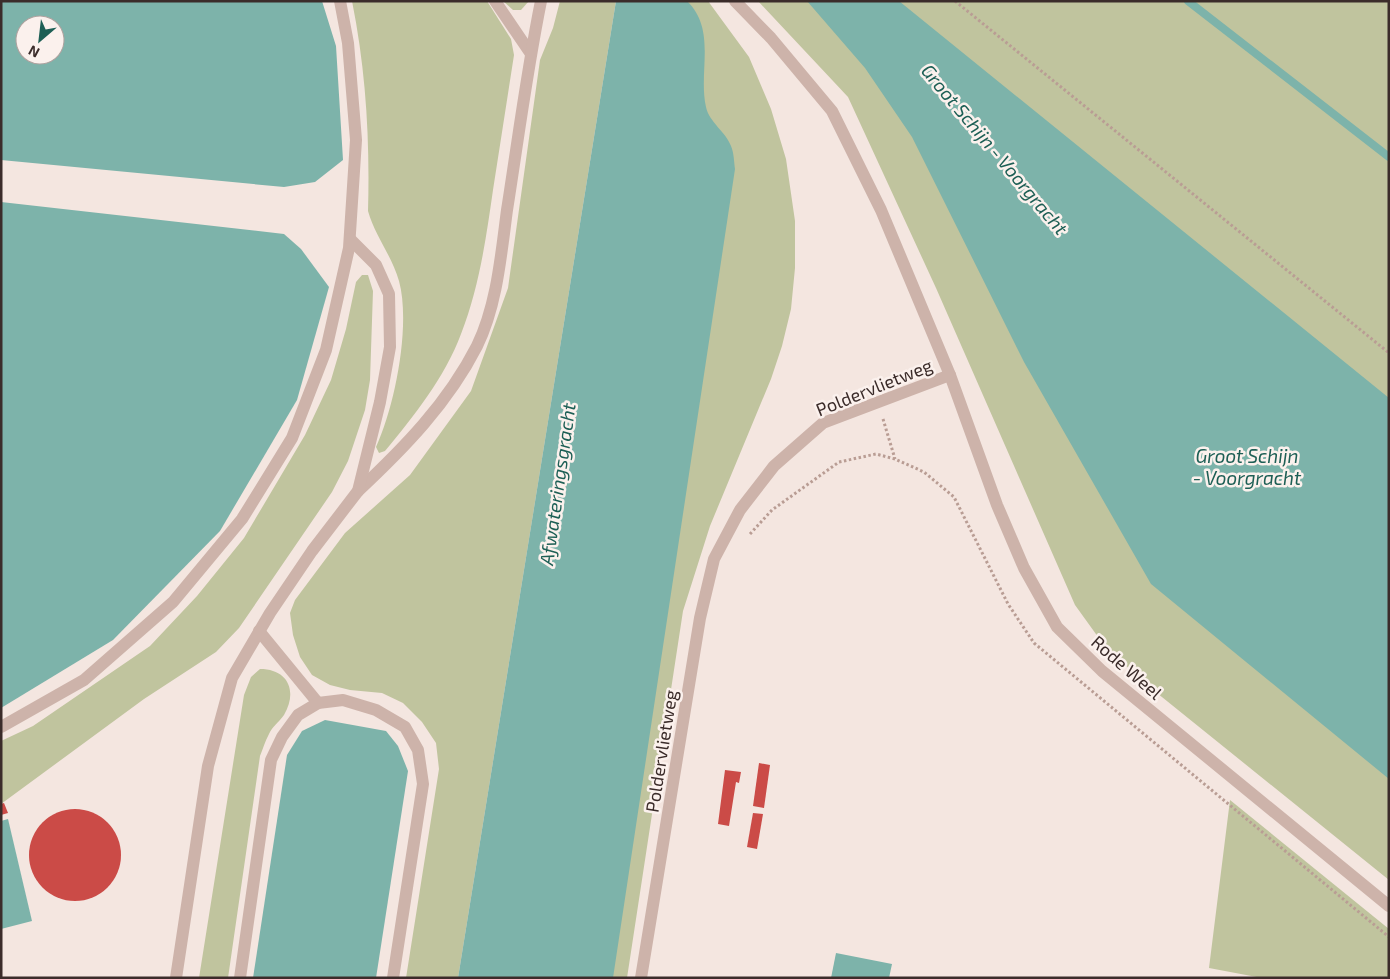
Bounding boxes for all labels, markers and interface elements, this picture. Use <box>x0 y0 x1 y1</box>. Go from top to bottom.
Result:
north arrow <box>15 15 65 65</box>
text: N <box>25 42 42 62</box>
water label: Groot Schijn - Voorgracht <box>917 59 1074 240</box>
street label: Poldervlietweg <box>813 354 935 420</box>
water label: Afwateringsgracht <box>534 401 580 568</box>
water label: Groot Schijn - Voorgracht <box>1193 444 1302 489</box>
street label: Rode Weel <box>1087 630 1167 704</box>
street label: Poldervlietweg <box>640 688 682 814</box>

